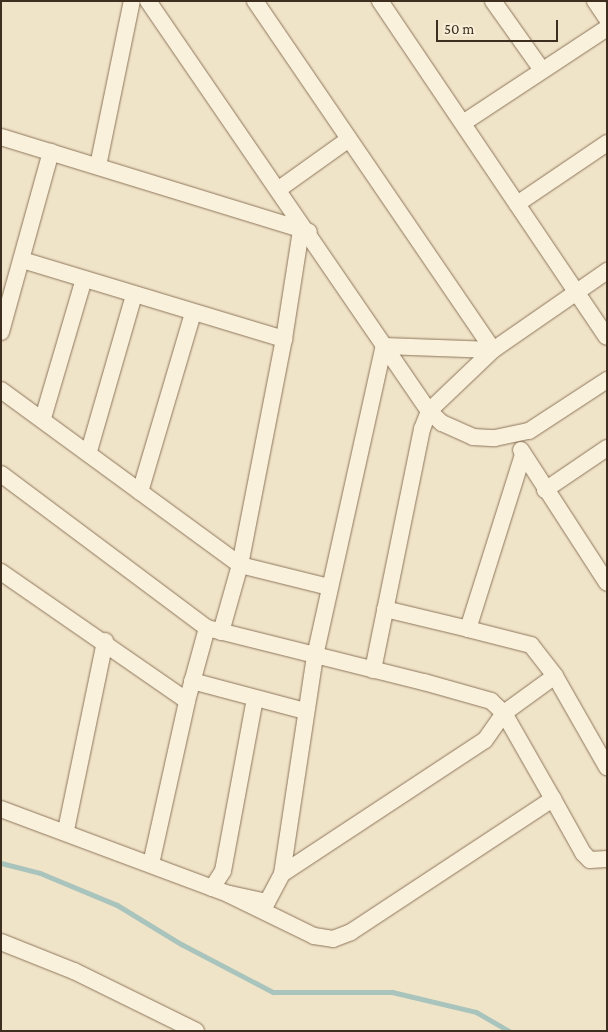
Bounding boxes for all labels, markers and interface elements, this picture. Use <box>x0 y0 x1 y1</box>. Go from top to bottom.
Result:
scale bar <box>438 10 560 42</box>
text: 50 m <box>444 21 474 37</box>

